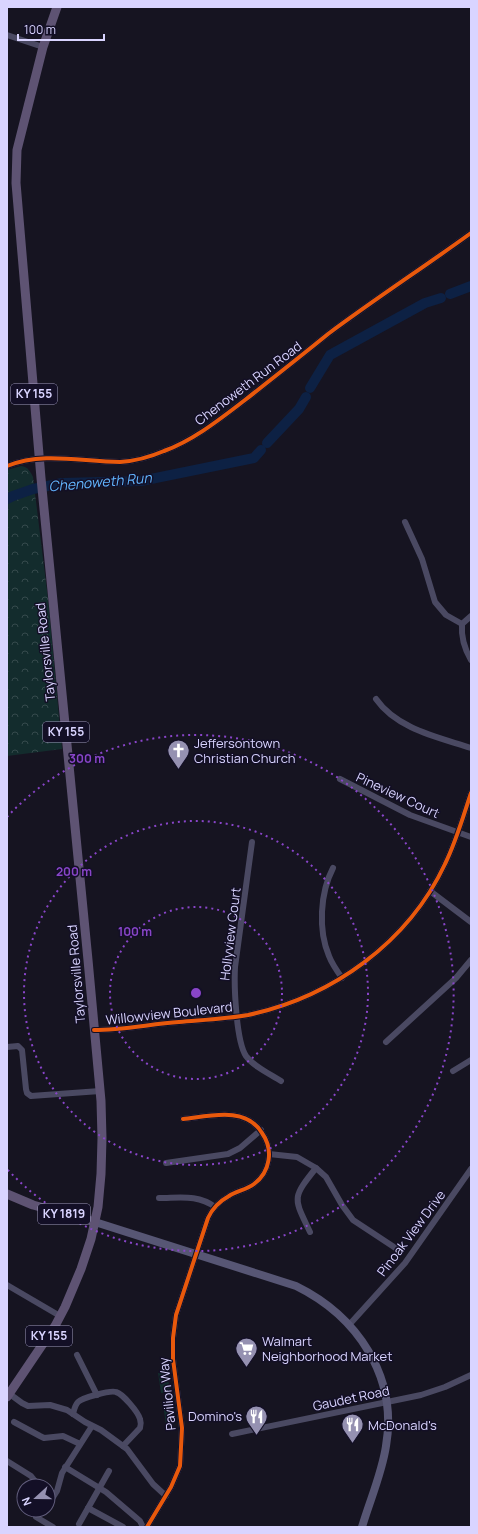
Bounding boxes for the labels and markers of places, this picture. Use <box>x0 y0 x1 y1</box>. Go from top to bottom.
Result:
place label: Jeffersontown Christian Church <box>194 734 296 767</box>
church icon: Jeffersontown Christian Church <box>165 737 191 770</box>
centre of rings <box>189 986 203 1000</box>
place label: Walmart Neighborhood Market <box>262 1332 392 1365</box>
supermarket icon: Walmart Neighborhood Market <box>234 1335 260 1368</box>
restaurant icon: Domino's <box>244 1403 270 1436</box>
place label: Domino's <box>188 1407 242 1425</box>
restaurant icon: McDonald's <box>339 1412 365 1445</box>
place label: McDonald's <box>368 1416 437 1434</box>

